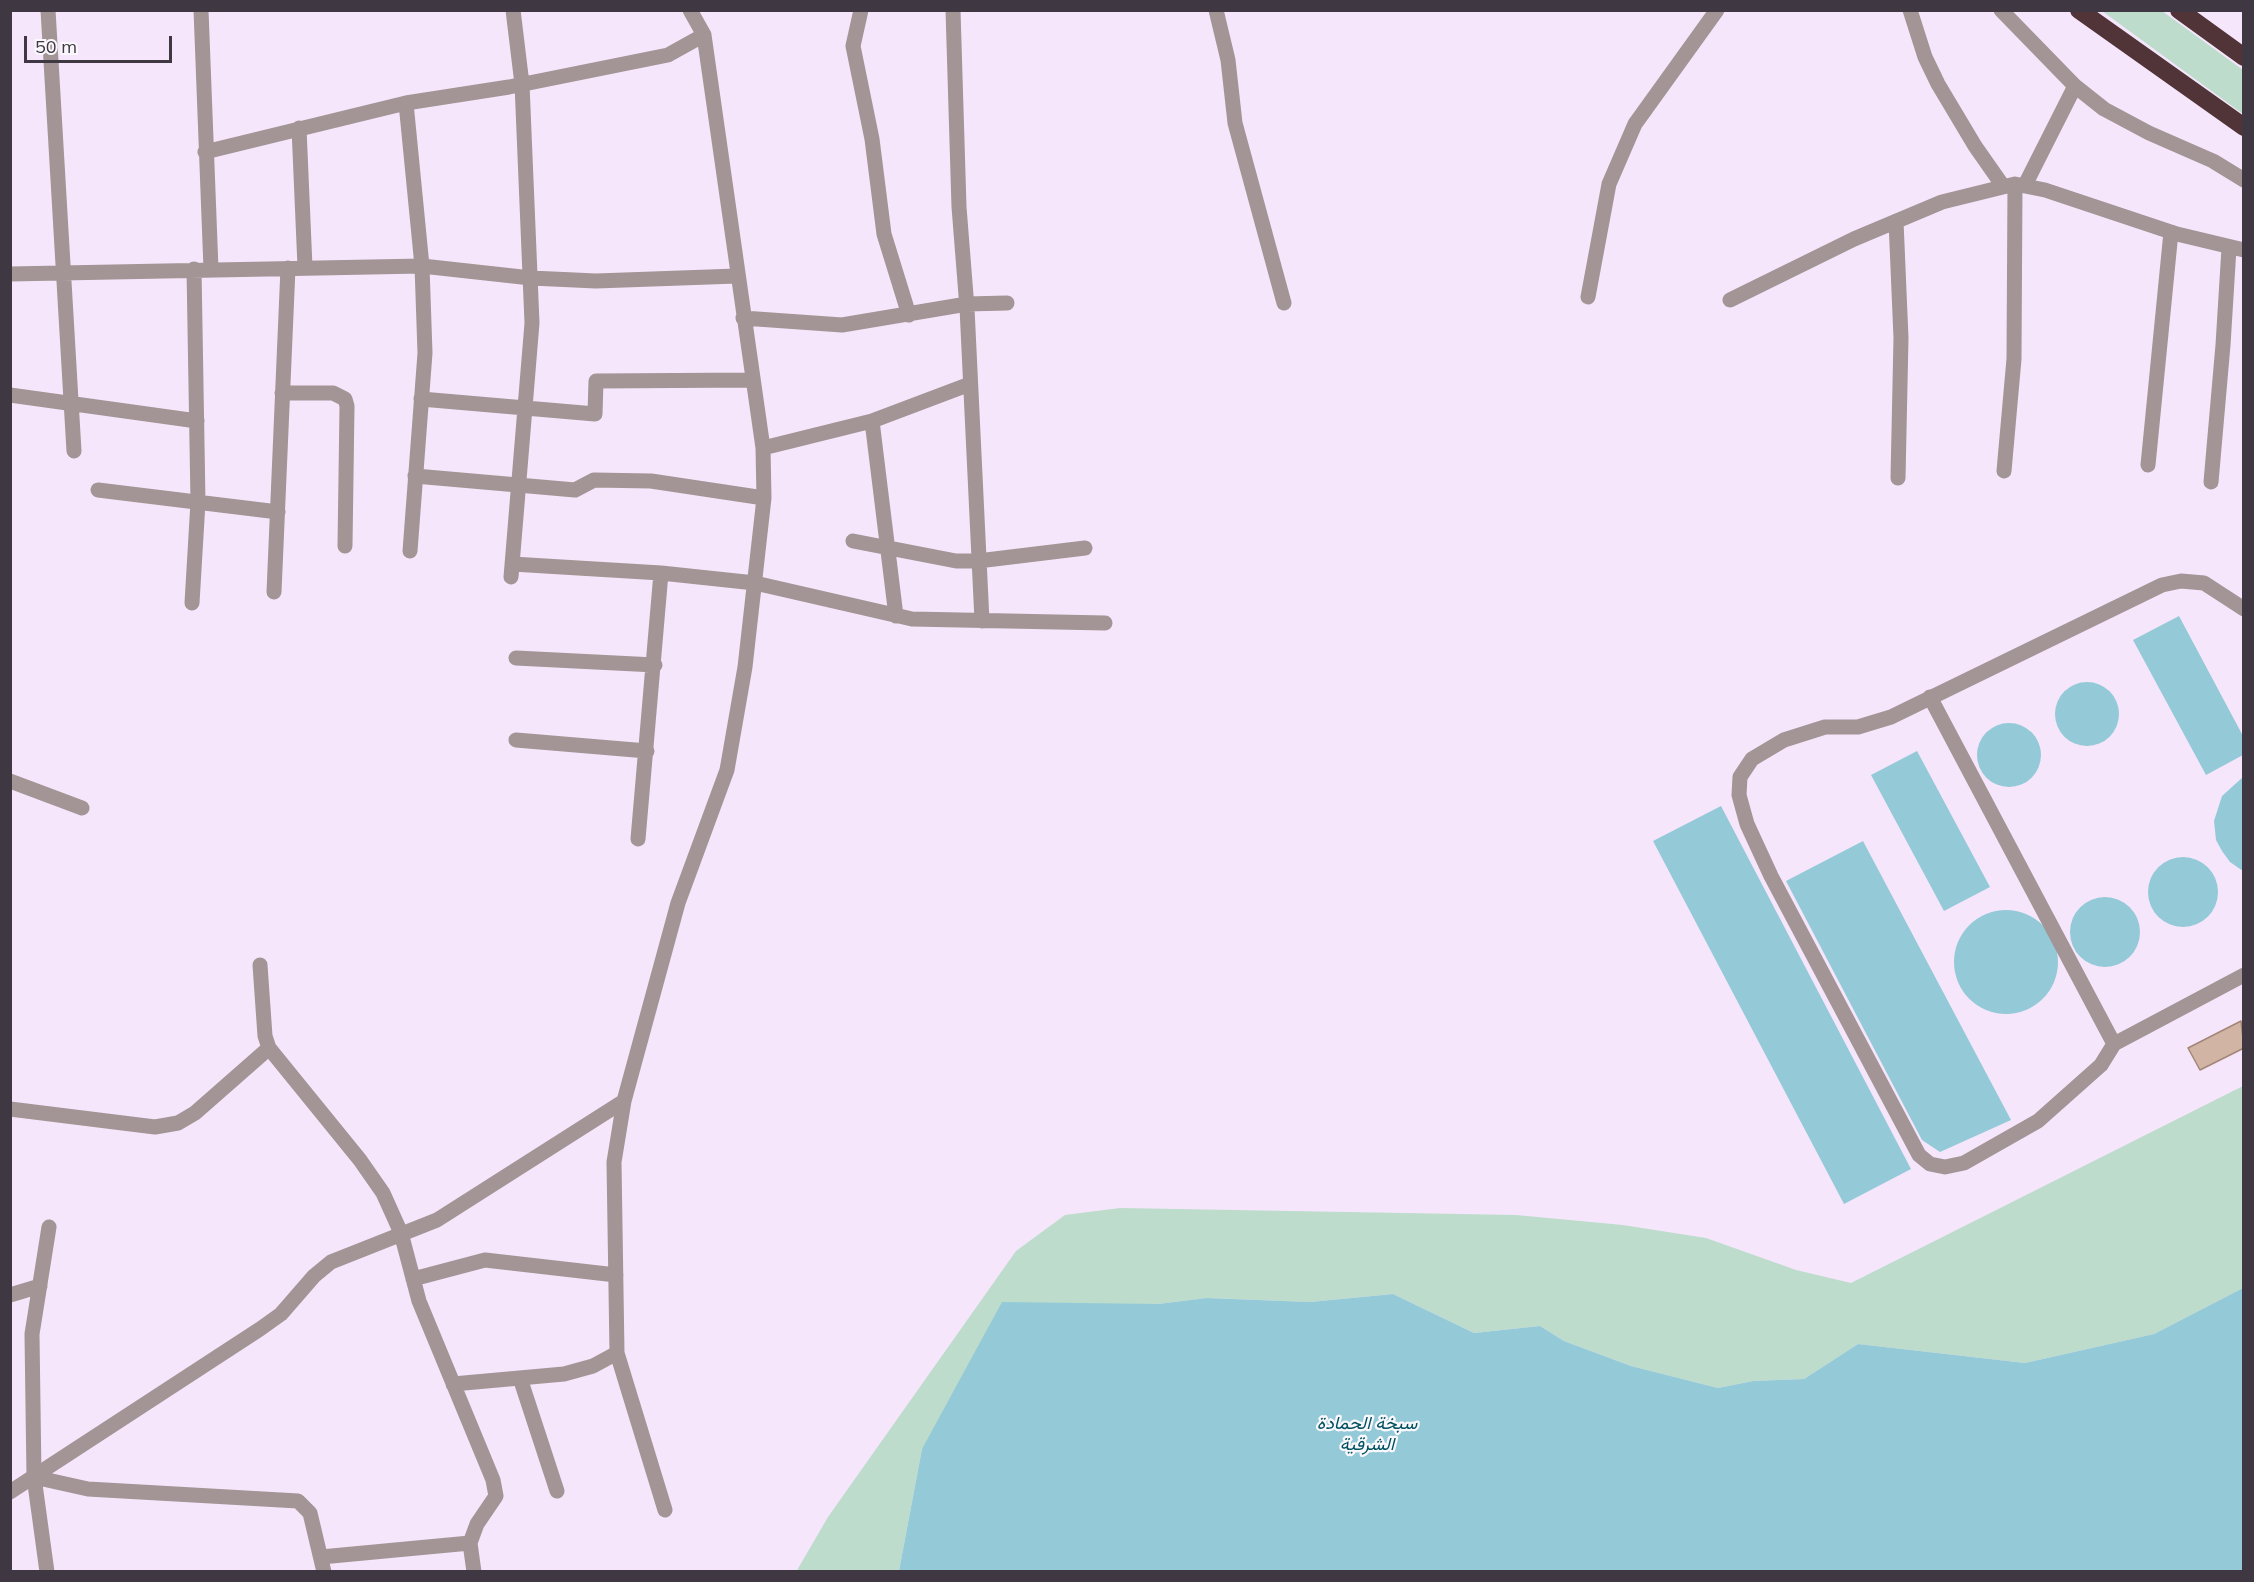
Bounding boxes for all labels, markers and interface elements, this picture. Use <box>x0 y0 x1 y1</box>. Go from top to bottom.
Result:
scale bar <box>27 24 176 62</box>
text: 50 m <box>35 35 77 58</box>
water label: سبخة الحمادة الشرقية <box>1317 1413 1417 1456</box>

